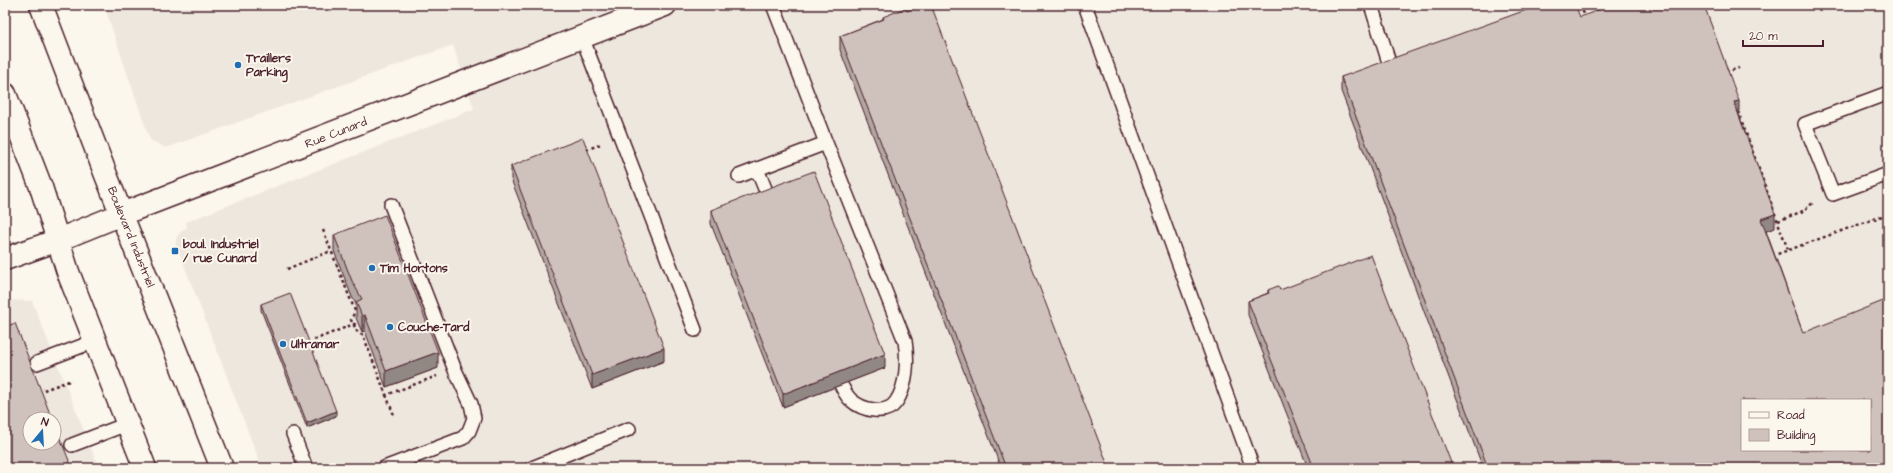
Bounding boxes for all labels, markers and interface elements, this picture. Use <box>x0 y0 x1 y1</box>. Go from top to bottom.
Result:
scale bar <box>1743 22 1823 48</box>
text: 20 m <box>1749 28 1778 45</box>
place label: Traillers Parking <box>245 50 291 83</box>
marker: Traillers Parking <box>233 60 243 70</box>
street label: Rue Cunard <box>302 113 370 153</box>
street label: Boulevard Industriel <box>103 184 159 290</box>
place label: boul. Industriel / rue Cunard <box>183 236 259 267</box>
marker: boul. Industriel / rue Cunard <box>170 246 180 256</box>
place label: Tim Hortons <box>379 260 448 277</box>
marker: Tim Hortons <box>367 263 377 273</box>
place label: Couche-Tard <box>398 319 470 336</box>
marker: Couche-Tard <box>385 322 395 332</box>
place label: Ultramar <box>290 336 340 353</box>
marker: Ultramar <box>278 339 288 349</box>
legend <box>1741 399 1871 451</box>
text: Road <box>1777 407 1805 424</box>
north arrow <box>22 411 62 451</box>
text: N <box>39 414 51 430</box>
text: Building <box>1777 427 1815 445</box>

